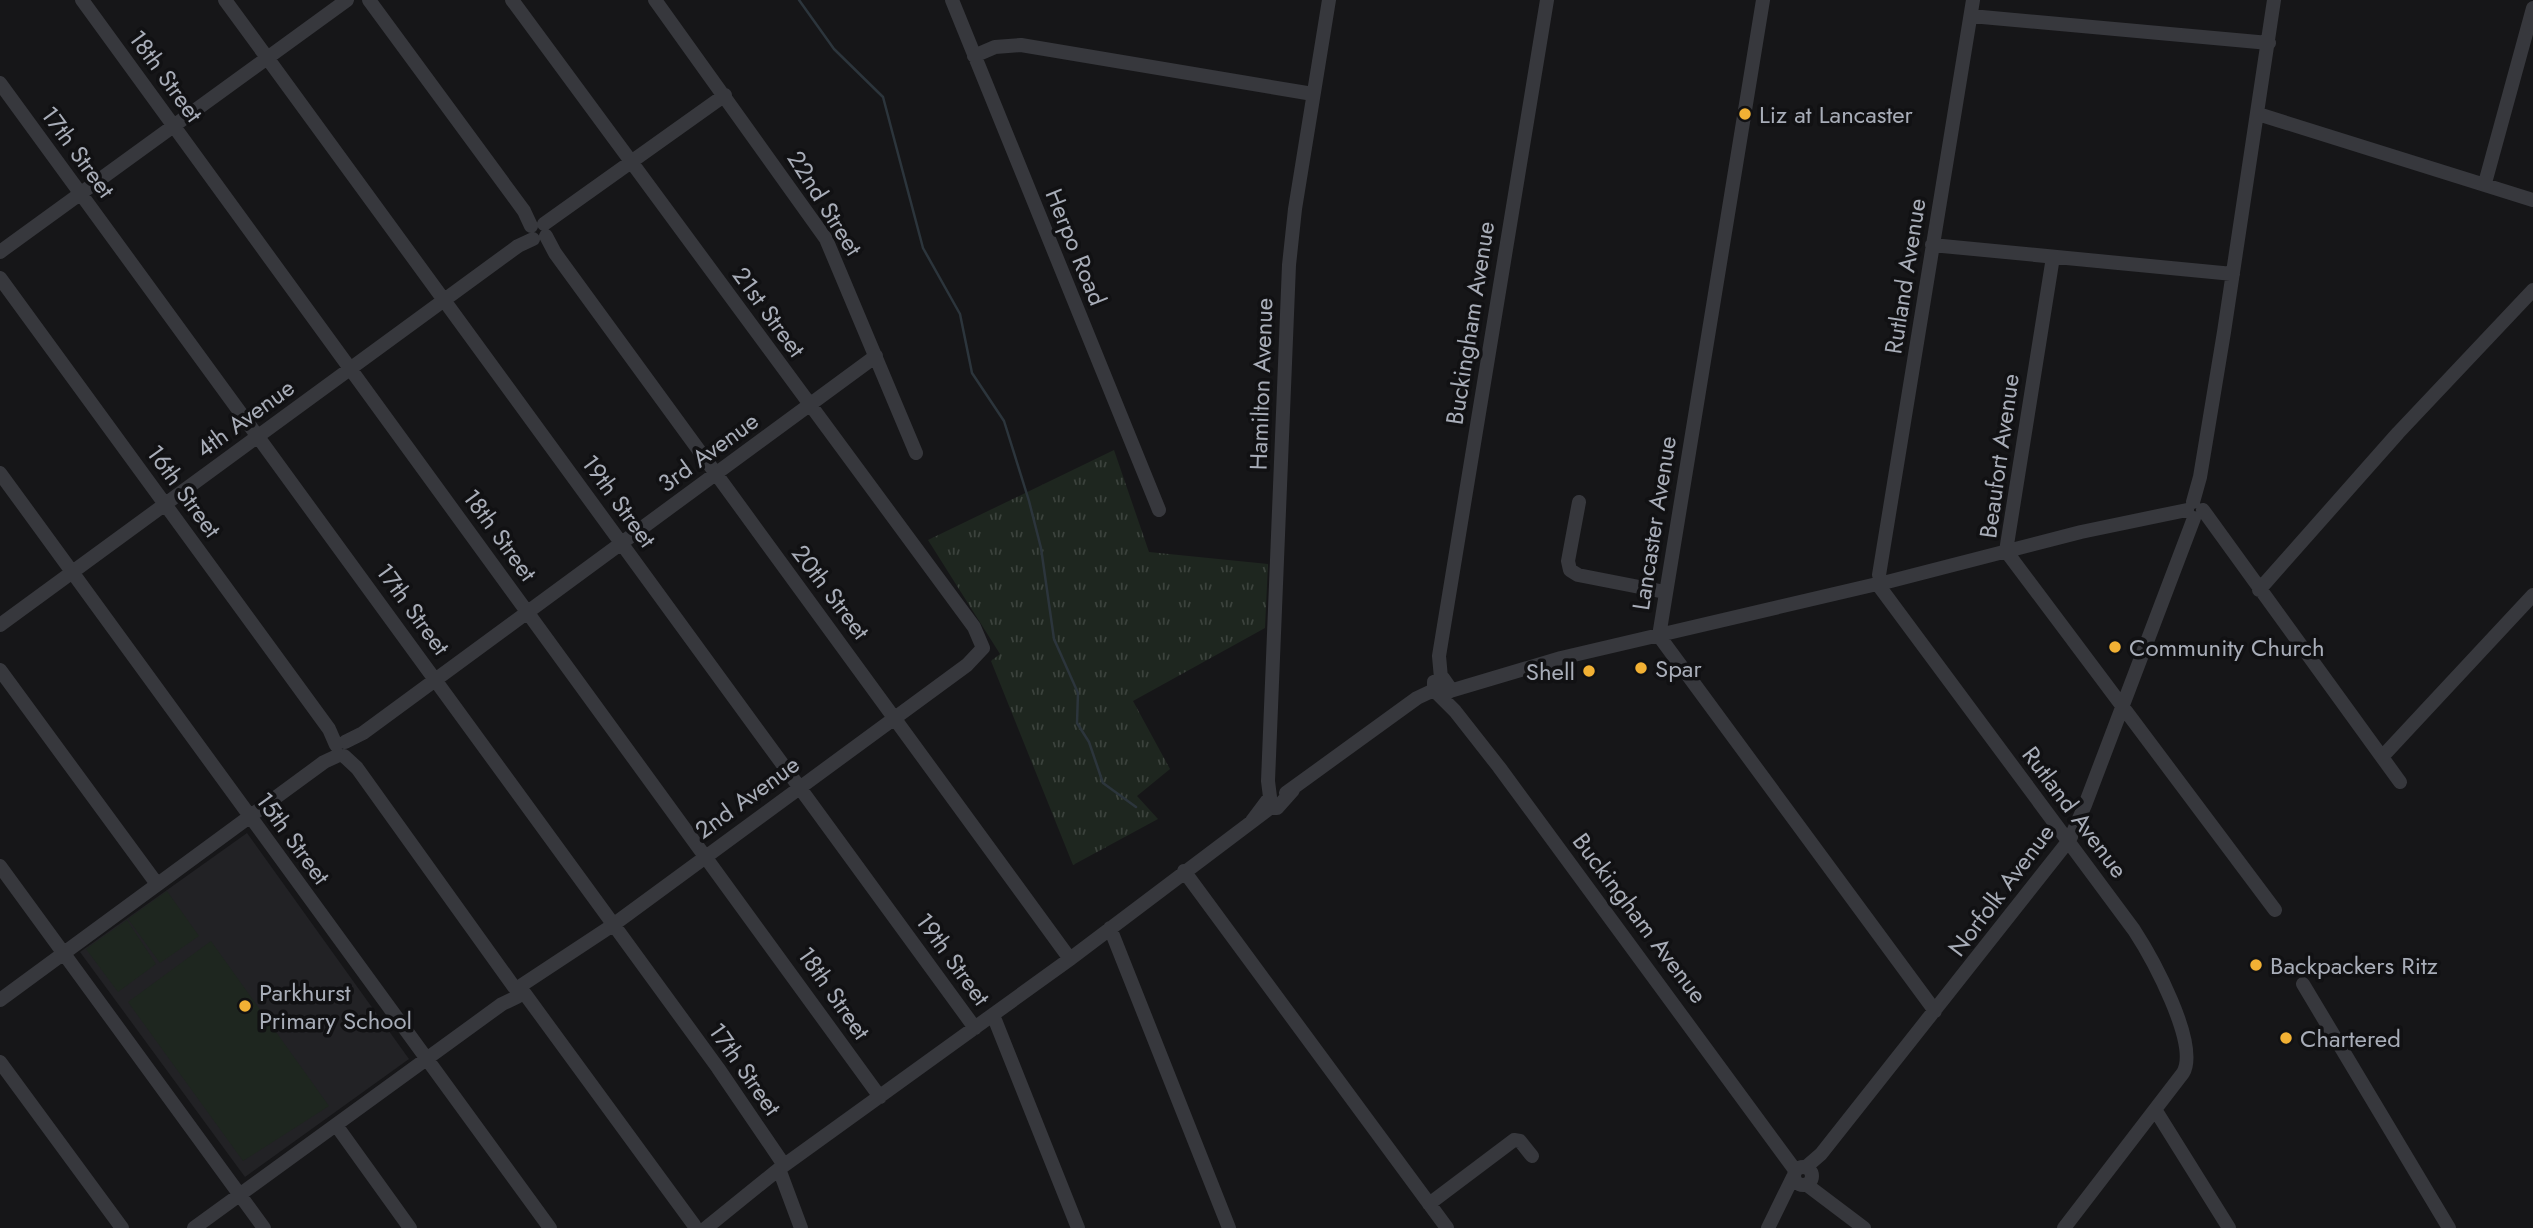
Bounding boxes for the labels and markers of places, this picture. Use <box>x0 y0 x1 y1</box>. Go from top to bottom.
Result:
place label: Liz at Lancaster <box>1759 97 1914 132</box>
marker: Liz at Lancaster <box>1737 106 1753 122</box>
place label: Community Church <box>2129 630 2325 665</box>
marker: Community Church <box>2107 639 2123 655</box>
place label: Spar <box>1655 651 1702 686</box>
place label: Shell <box>1526 654 1575 689</box>
marker: Spar <box>1633 660 1649 676</box>
marker: Shell <box>1581 663 1597 679</box>
place label: Backpackers Ritz <box>2270 948 2438 983</box>
marker: Backpackers Ritz <box>2248 957 2264 973</box>
place label: Parkhurst Primary School <box>259 975 412 1038</box>
marker: Parkhurst Primary School <box>237 998 253 1014</box>
place label: Chartered <box>2300 1021 2401 1056</box>
marker: Chartered <box>2278 1030 2294 1046</box>

